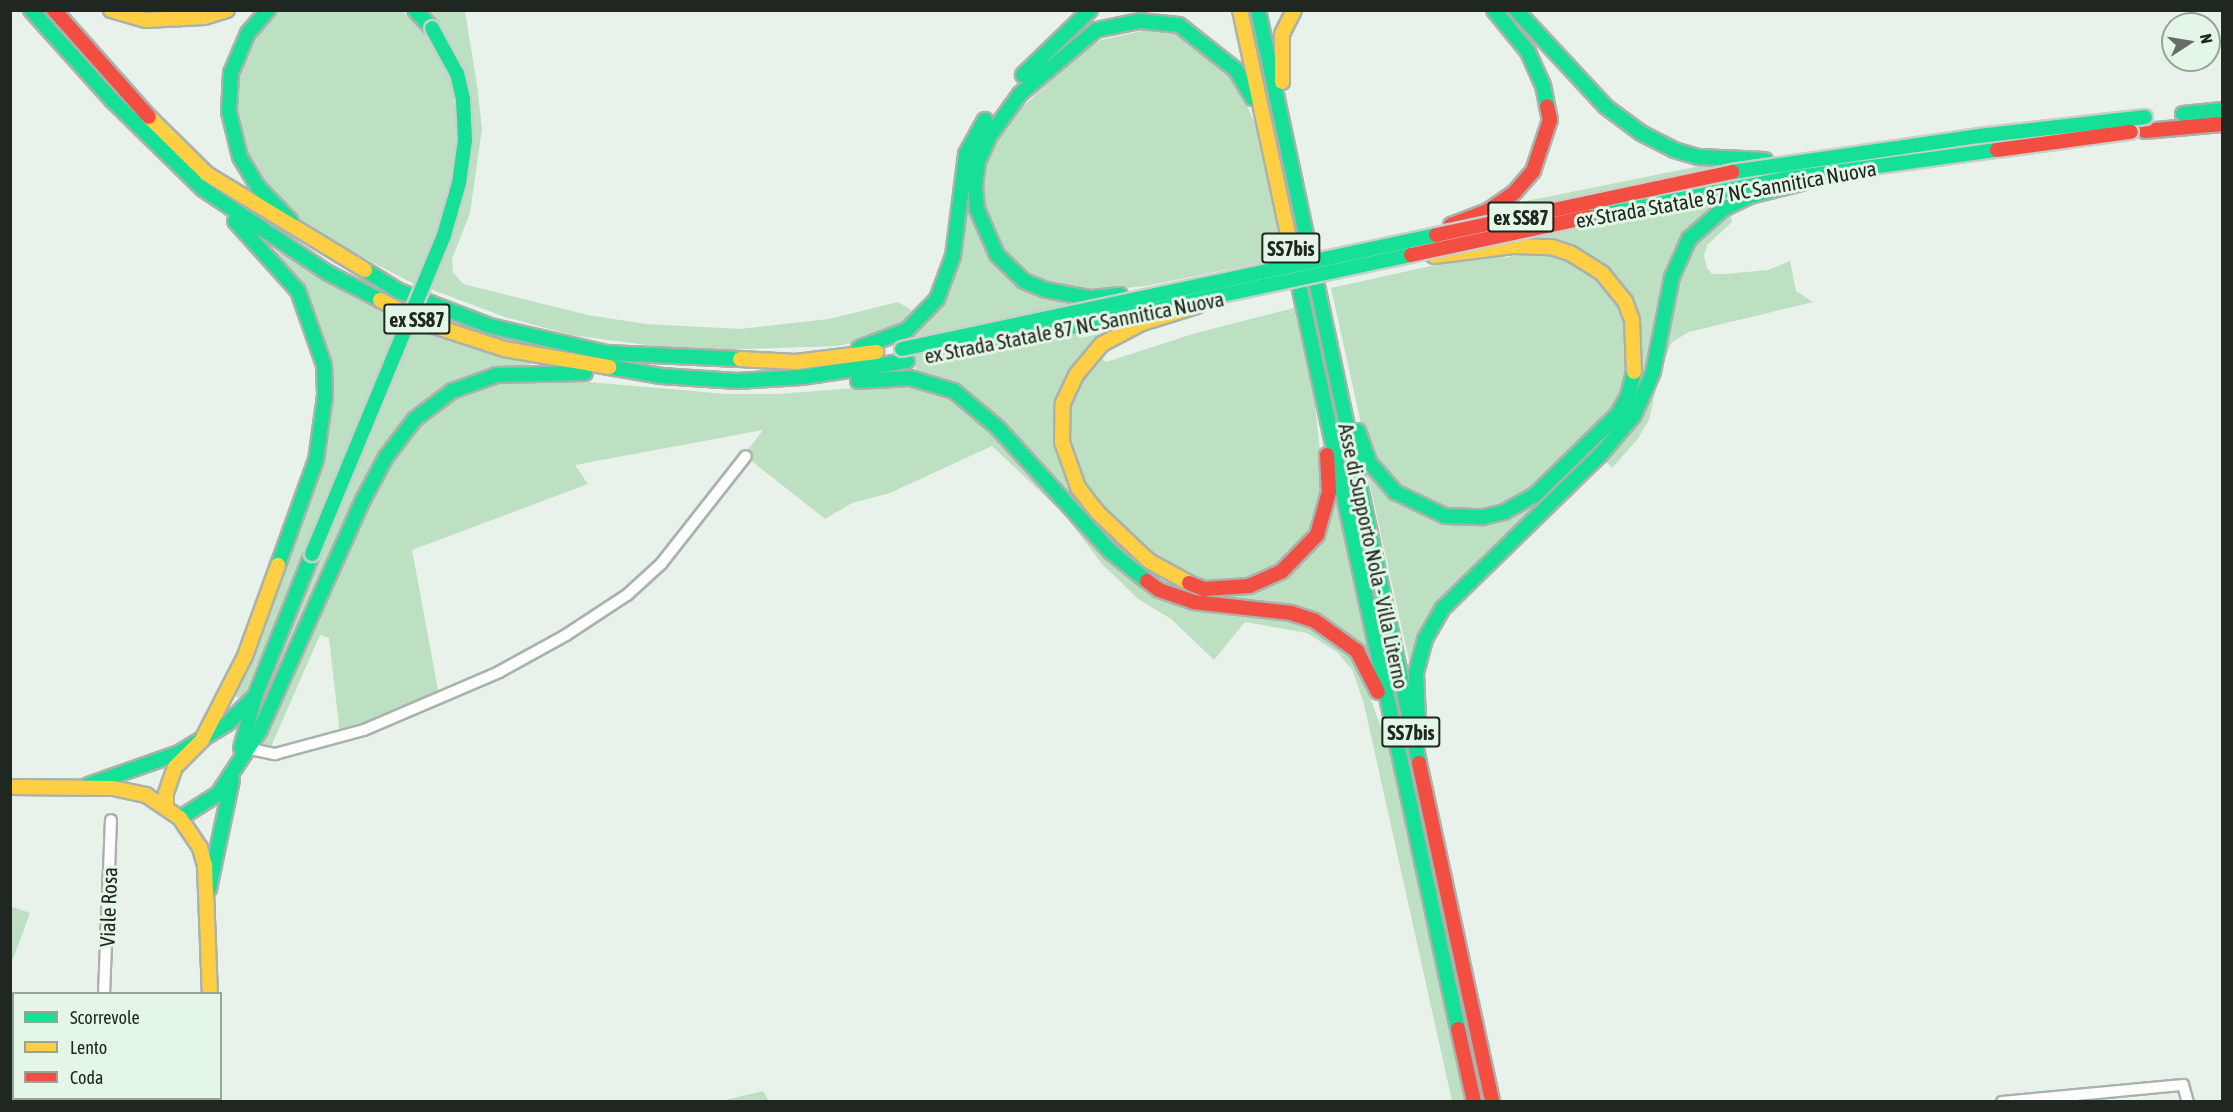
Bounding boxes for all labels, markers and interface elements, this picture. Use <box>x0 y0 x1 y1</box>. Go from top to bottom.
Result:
north arrow <box>2161 12 2221 72</box>
text: N <box>2197 32 2216 45</box>
street label: ex Strada Statale 87 NC Sannitica Nuova <box>1574 155 1878 233</box>
road number: ex SS87 <box>1486 200 1556 234</box>
road number: SS7bis <box>1261 231 1321 265</box>
street label: ex Strada Statale 87 NC Sannitica Nuova <box>922 286 1226 368</box>
road number: ex SS87 <box>382 302 452 336</box>
street label: Asse di Supporto Nola - Villa Literno <box>1334 421 1414 691</box>
road number: SS7bis <box>1381 715 1441 749</box>
street label: Viale Rosa <box>94 866 122 948</box>
legend <box>12 992 222 1100</box>
text: Scorrevole <box>70 1007 140 1028</box>
text: Lento <box>70 1037 107 1058</box>
text: Coda <box>70 1067 103 1088</box>

